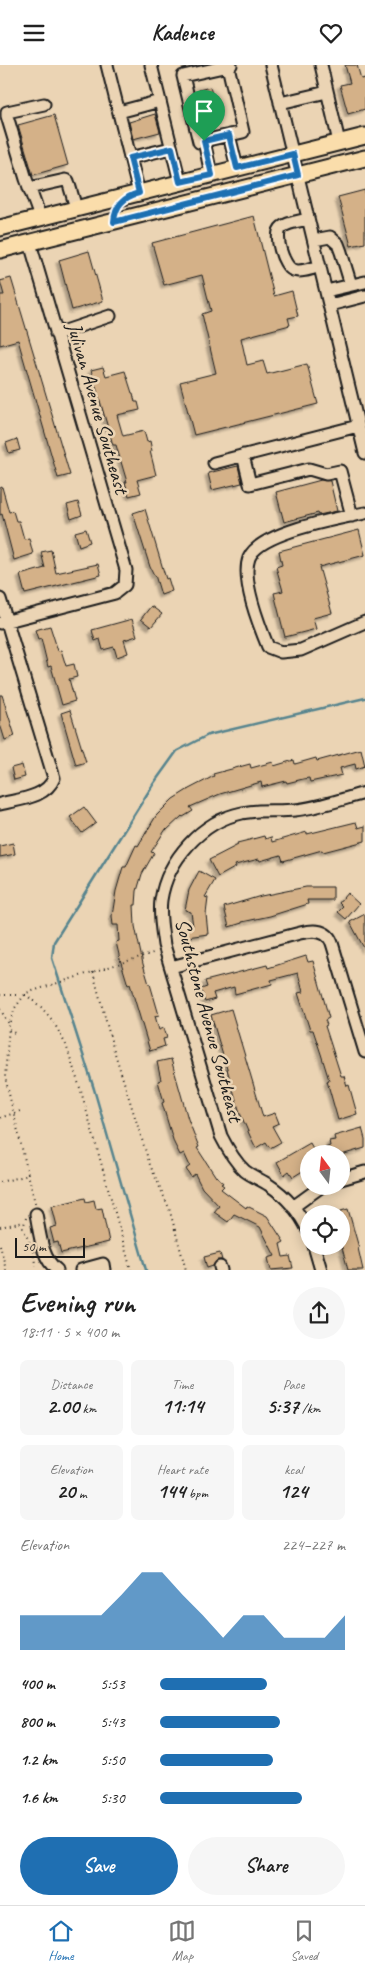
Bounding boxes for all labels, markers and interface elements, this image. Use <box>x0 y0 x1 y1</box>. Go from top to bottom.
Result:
icon: menu <box>20 19 48 47</box>
text: Kadence <box>151 19 214 47</box>
icon: heart <box>317 19 345 47</box>
pin <box>183 90 225 141</box>
icon: arrive <box>190 97 218 125</box>
street label: Julivan Avenue Southeast <box>61 319 135 498</box>
street label: Southstone Avenue Southeast <box>169 916 249 1126</box>
north arrow <box>300 1145 350 1195</box>
map controls <box>300 1145 350 1255</box>
button: locate <box>300 1205 350 1255</box>
scale bar <box>15 1235 85 1258</box>
text: 50 m <box>22 1238 46 1255</box>
text: Evening run <box>20 1285 135 1320</box>
button: share <box>293 1287 345 1339</box>
text: 18:11 · 5 × 400 m <box>20 1322 119 1342</box>
text: Distance <box>51 1376 92 1393</box>
text: Time <box>172 1376 193 1393</box>
text: Pace <box>283 1376 304 1393</box>
text: 2.00 <box>47 1393 79 1419</box>
text: 11:14 <box>162 1393 203 1419</box>
text: 5:37 <box>267 1393 299 1419</box>
text: km <box>79 1400 96 1417</box>
text: /km <box>299 1400 320 1417</box>
text: Elevation <box>50 1461 93 1478</box>
text: Heart rate <box>157 1461 208 1478</box>
text: kcal <box>284 1461 303 1478</box>
text: 20 <box>56 1478 75 1504</box>
text: 144 <box>157 1478 185 1504</box>
text: 124 <box>279 1478 308 1504</box>
text: m <box>75 1485 87 1502</box>
text: bpm <box>185 1485 208 1502</box>
text: Elevation <box>20 1535 69 1555</box>
text: 224–227 m <box>282 1535 345 1555</box>
text: 400 m <box>20 1674 55 1694</box>
text: 5:53 <box>100 1674 125 1694</box>
text: 800 m <box>20 1712 55 1732</box>
text: 5:43 <box>100 1712 125 1732</box>
text: 1.2 km <box>20 1750 57 1770</box>
text: 5:50 <box>100 1750 125 1770</box>
text: 1.6 km <box>20 1788 58 1808</box>
text: 5:30 <box>100 1788 125 1808</box>
button: Save <box>20 1837 178 1895</box>
button: Share <box>188 1837 345 1895</box>
tab: Home <box>47 1917 75 1964</box>
tab: Map <box>168 1917 196 1964</box>
tab: Saved <box>290 1917 318 1964</box>

